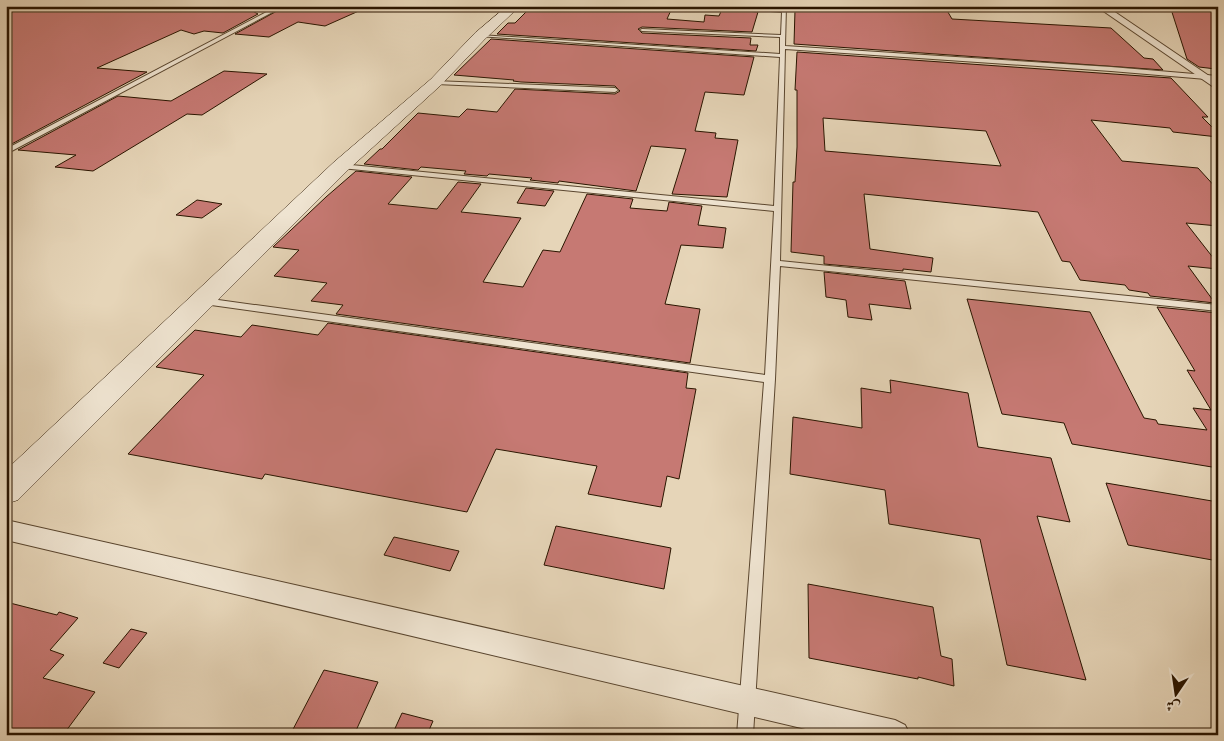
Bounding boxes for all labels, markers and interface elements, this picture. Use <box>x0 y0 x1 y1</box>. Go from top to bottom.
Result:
north arrow <box>1152 668 1202 718</box>
text: ش <box>1164 696 1182 717</box>

